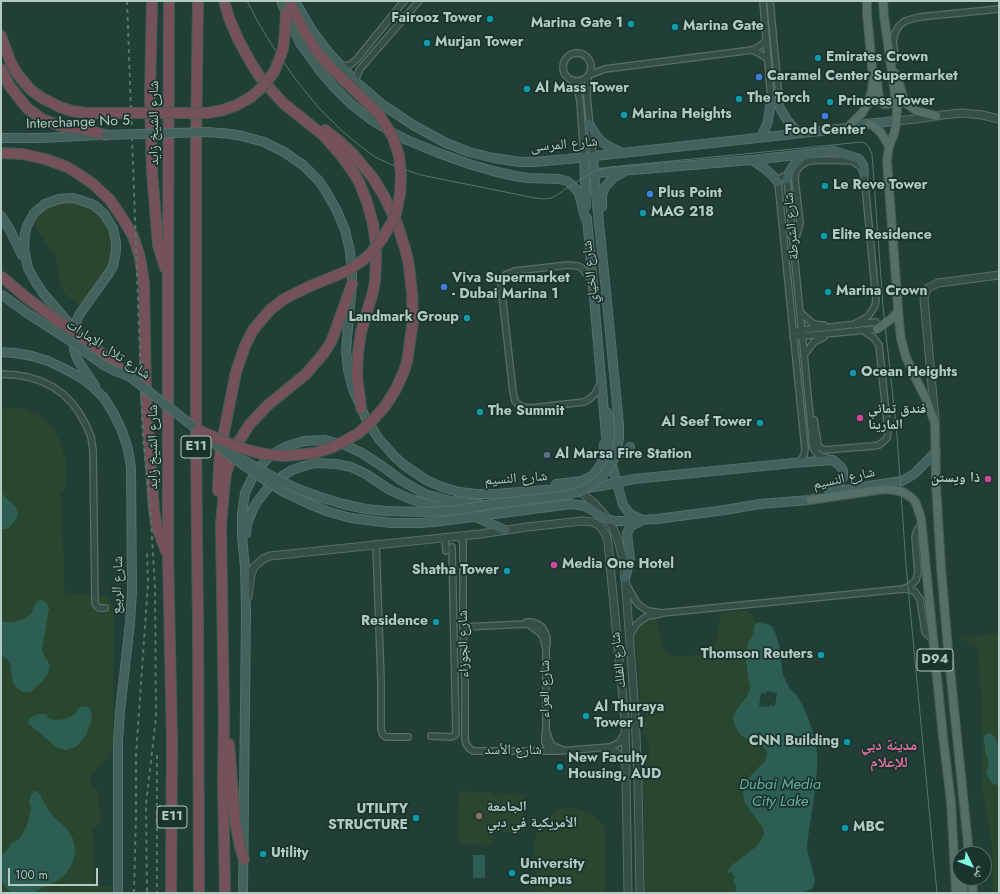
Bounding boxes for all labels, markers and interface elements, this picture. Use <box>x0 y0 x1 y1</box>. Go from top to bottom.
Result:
place label: Fairooz Tower <box>391 11 482 27</box>
marker: Fairooz Tower <box>485 14 495 24</box>
place label: Marina Gate 1 <box>531 16 623 32</box>
marker: Marina Gate 1 <box>626 19 636 29</box>
place label: Marina Gate <box>683 19 764 35</box>
marker: Marina Gate <box>670 22 680 32</box>
place label: Murjan Tower <box>435 35 524 51</box>
marker: Murjan Tower <box>422 38 432 48</box>
place label: Emirates Crown <box>826 50 928 66</box>
marker: Emirates Crown <box>813 53 823 63</box>
place label: Caramel Center Supermarket <box>767 69 958 85</box>
marker: Caramel Center Supermarket <box>754 72 764 82</box>
street label: شارع الشيخ زايد <box>147 80 163 166</box>
place label: Al Mass Tower <box>535 81 629 97</box>
marker: Al Mass Tower <box>522 84 532 94</box>
place label: The Torch <box>747 91 810 107</box>
marker: The Torch <box>734 94 744 104</box>
place label: Princess Tower <box>838 94 935 110</box>
marker: Princess Tower <box>825 97 835 107</box>
place label: Marina Heights <box>632 107 732 123</box>
marker: Marina Heights <box>619 110 629 120</box>
marker: Food Center <box>820 111 830 121</box>
street label: Interchange No 5 <box>26 113 130 133</box>
place label: Food Center <box>785 123 865 139</box>
street label: شارع المرسى <box>530 134 598 156</box>
place label: Le Reve Tower <box>833 178 928 194</box>
marker: Le Reve Tower <box>820 181 830 191</box>
place label: Plus Point <box>658 186 722 202</box>
marker: Plus Point <box>645 189 655 199</box>
street label: شارع الشرطة <box>781 192 803 260</box>
place label: MAG 218 <box>651 205 714 221</box>
marker: MAG 218 <box>638 208 648 218</box>
place label: Elite Residence <box>832 228 932 244</box>
marker: Elite Residence <box>819 231 829 241</box>
street label: شارع الخياي <box>579 239 603 305</box>
place label: Viva Supermarket - Dubai Marina 1 <box>452 271 570 304</box>
marker: Viva Supermarket - Dubai Marina 1 <box>439 282 449 292</box>
place label: Marina Crown <box>836 284 928 300</box>
marker: Marina Crown <box>823 287 833 297</box>
place label: Landmark Group <box>348 310 459 326</box>
marker: Landmark Group <box>462 313 472 323</box>
street label: شارع تلال الإمارات <box>63 317 153 383</box>
place label: Ocean Heights <box>861 365 957 381</box>
marker: Ocean Heights <box>848 368 858 378</box>
place label: فندق تماني المارينا <box>868 402 926 434</box>
street label: شارع الشيخ زايد <box>146 404 162 490</box>
place label: The Summit <box>488 404 564 420</box>
marker: The Summit <box>475 407 485 417</box>
marker: فندق تماني المارينا <box>855 413 865 423</box>
place label: Al Seef Tower <box>661 415 752 431</box>
marker: Al Seef Tower <box>755 418 765 428</box>
road number: E11 <box>181 436 211 458</box>
place label: Al Marsa Fire Station <box>555 447 692 463</box>
marker: Al Marsa Fire Station <box>542 450 552 460</box>
street label: شارع النسيم <box>811 464 877 494</box>
street label: شارع النسيم <box>484 468 548 490</box>
place label: ذا ويستن <box>931 471 980 487</box>
marker: ذا ويستن <box>983 474 993 484</box>
street label: شارع الربيع <box>109 556 127 614</box>
place label: Media One Hotel <box>562 557 674 573</box>
marker: Media One Hotel <box>549 560 559 570</box>
place label: Shatha Tower <box>412 563 499 579</box>
marker: Shatha Tower <box>502 566 512 576</box>
street label: شارع الجوزاء <box>455 610 473 678</box>
place label: Residence <box>361 614 428 630</box>
marker: Residence <box>431 617 441 627</box>
street label: شارع الفلك <box>608 631 630 689</box>
place label: Thomson Reuters <box>701 647 813 663</box>
road number: D94 <box>917 649 953 671</box>
marker: Thomson Reuters <box>816 650 826 660</box>
street label: شارع العراء <box>538 660 554 718</box>
place label: Al Thuraya Tower 1 <box>594 700 664 732</box>
marker: Al Thuraya Tower 1 <box>581 711 591 721</box>
place label: CNN Building <box>749 734 839 750</box>
marker: CNN Building <box>842 737 852 747</box>
district label: مدينة دبي للإعلام <box>861 737 917 772</box>
street label: شارع الأسد <box>484 743 542 759</box>
place label: New Faculty Housing, AUD <box>568 751 661 784</box>
marker: New Faculty Housing, AUD <box>555 762 565 772</box>
water label: Dubai Media City Lake <box>739 776 821 811</box>
place label: الجامعة الأمريكية في دبي <box>487 800 577 832</box>
place label: UTILITY STRUCTURE <box>328 802 408 834</box>
road number: E11 <box>157 806 187 828</box>
marker: الجامعة الأمريكية في دبي <box>474 811 484 821</box>
marker: UTILITY STRUCTURE <box>411 813 421 823</box>
place label: MBC <box>853 820 885 836</box>
marker: MBC <box>840 823 850 833</box>
place label: Utility <box>271 846 309 862</box>
north arrow <box>952 846 992 886</box>
marker: Utility <box>258 849 268 859</box>
place label: University Campus <box>520 857 585 890</box>
scale bar <box>10 860 100 886</box>
text: ش <box>970 864 990 883</box>
text: 100 m <box>15 866 48 884</box>
marker: University Campus <box>507 868 517 878</box>

